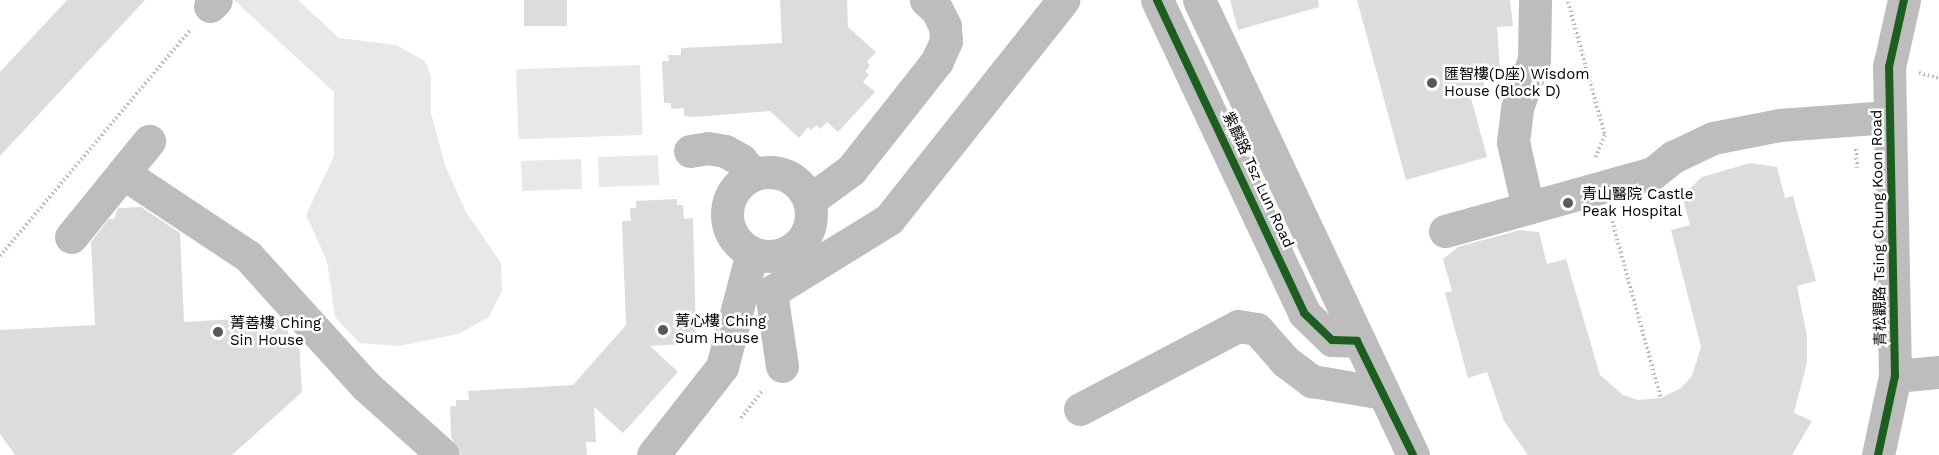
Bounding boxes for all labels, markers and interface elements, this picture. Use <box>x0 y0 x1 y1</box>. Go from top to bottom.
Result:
place label: 匯智樓(D座) Wisdom House (Block D) <box>1444 65 1589 100</box>
marker: 匯智樓(D座) Wisdom House (Block D) <box>1425 76 1439 90</box>
street label: 紫麟路 Tsz Lun Road <box>1219 109 1297 251</box>
street label: 青松觀路 Tsing Chung Koon Road <box>1868 110 1890 346</box>
place label: 青山醫院 Castle Peak Hospital <box>1582 185 1693 220</box>
marker: 青山醫院 Castle Peak Hospital <box>1559 194 1577 212</box>
place label: 菁心樓 Ching Sum House <box>675 312 766 347</box>
place label: 菁善樓 Ching Sin House <box>230 314 321 349</box>
marker: 菁心樓 Ching Sum House <box>656 323 670 337</box>
marker: 菁善樓 Ching Sin House <box>211 325 225 339</box>

